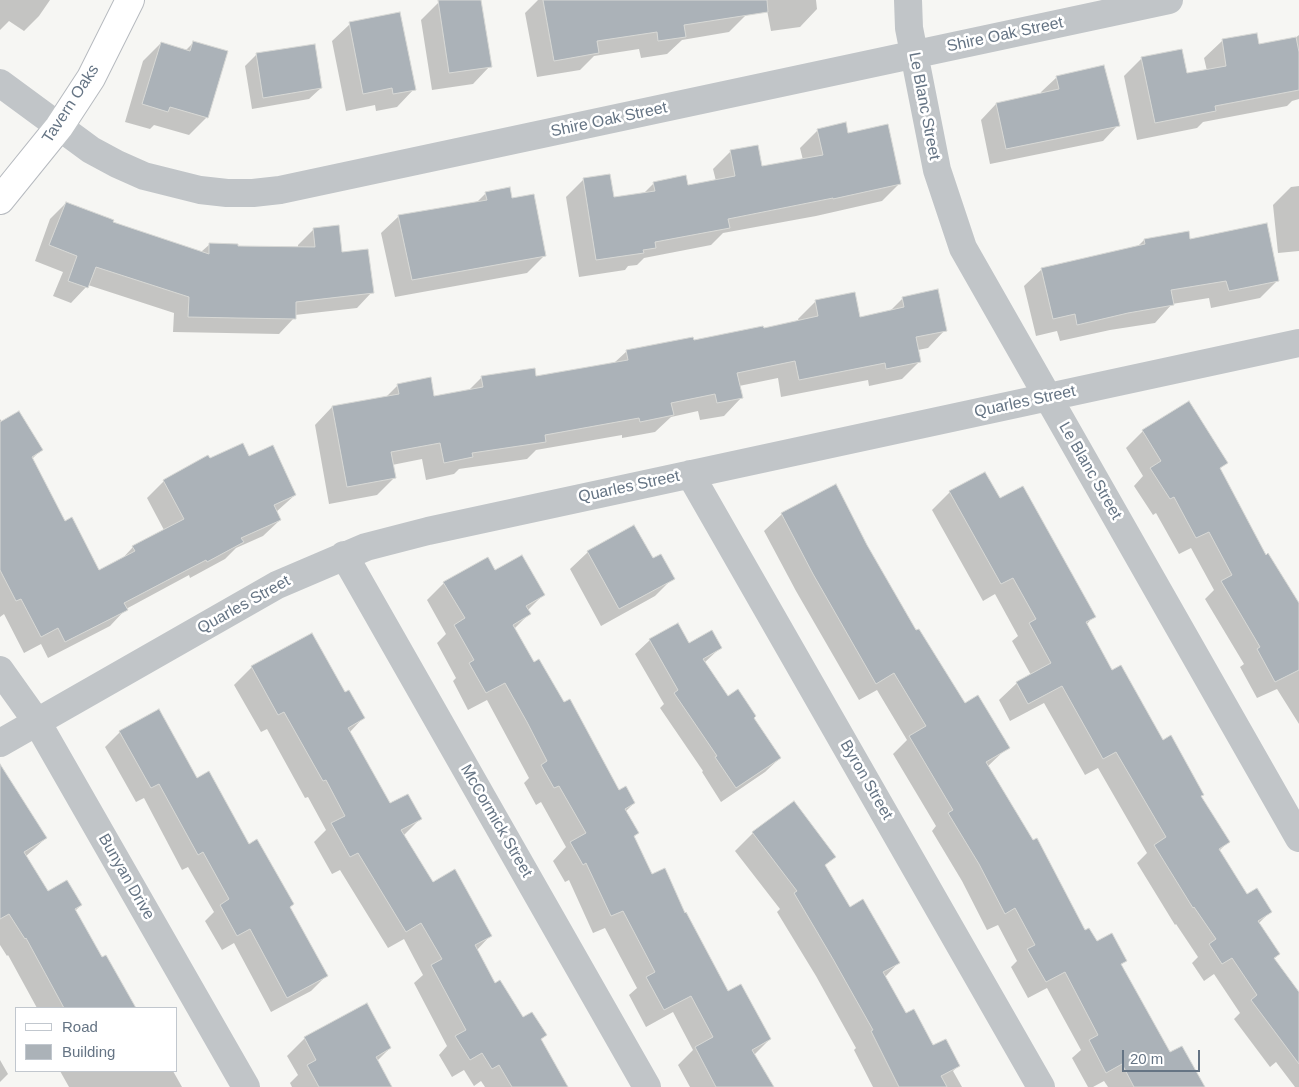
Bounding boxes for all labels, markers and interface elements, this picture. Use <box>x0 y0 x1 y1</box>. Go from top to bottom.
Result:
street label: Shire Oak Street <box>945 13 1065 57</box>
street label: Le Blanc Street <box>904 50 944 162</box>
street label: Tavern Oaks <box>38 61 104 147</box>
street label: Shire Oak Street <box>549 98 669 142</box>
street label: Quarles Street <box>973 382 1077 422</box>
street label: Le Blanc Street <box>1054 419 1126 523</box>
street label: Quarles Street <box>577 467 681 507</box>
street label: Quarles Street <box>194 572 294 638</box>
street label: Byron Street <box>835 737 897 823</box>
street label: McCormick Street <box>456 761 536 881</box>
street label: Bunyan Drive <box>94 831 158 923</box>
legend <box>15 1007 178 1072</box>
text: Road <box>62 1018 98 1035</box>
scale bar <box>1124 1040 1202 1072</box>
text: Building <box>62 1043 115 1060</box>
text: 20 m <box>1130 1050 1163 1067</box>

